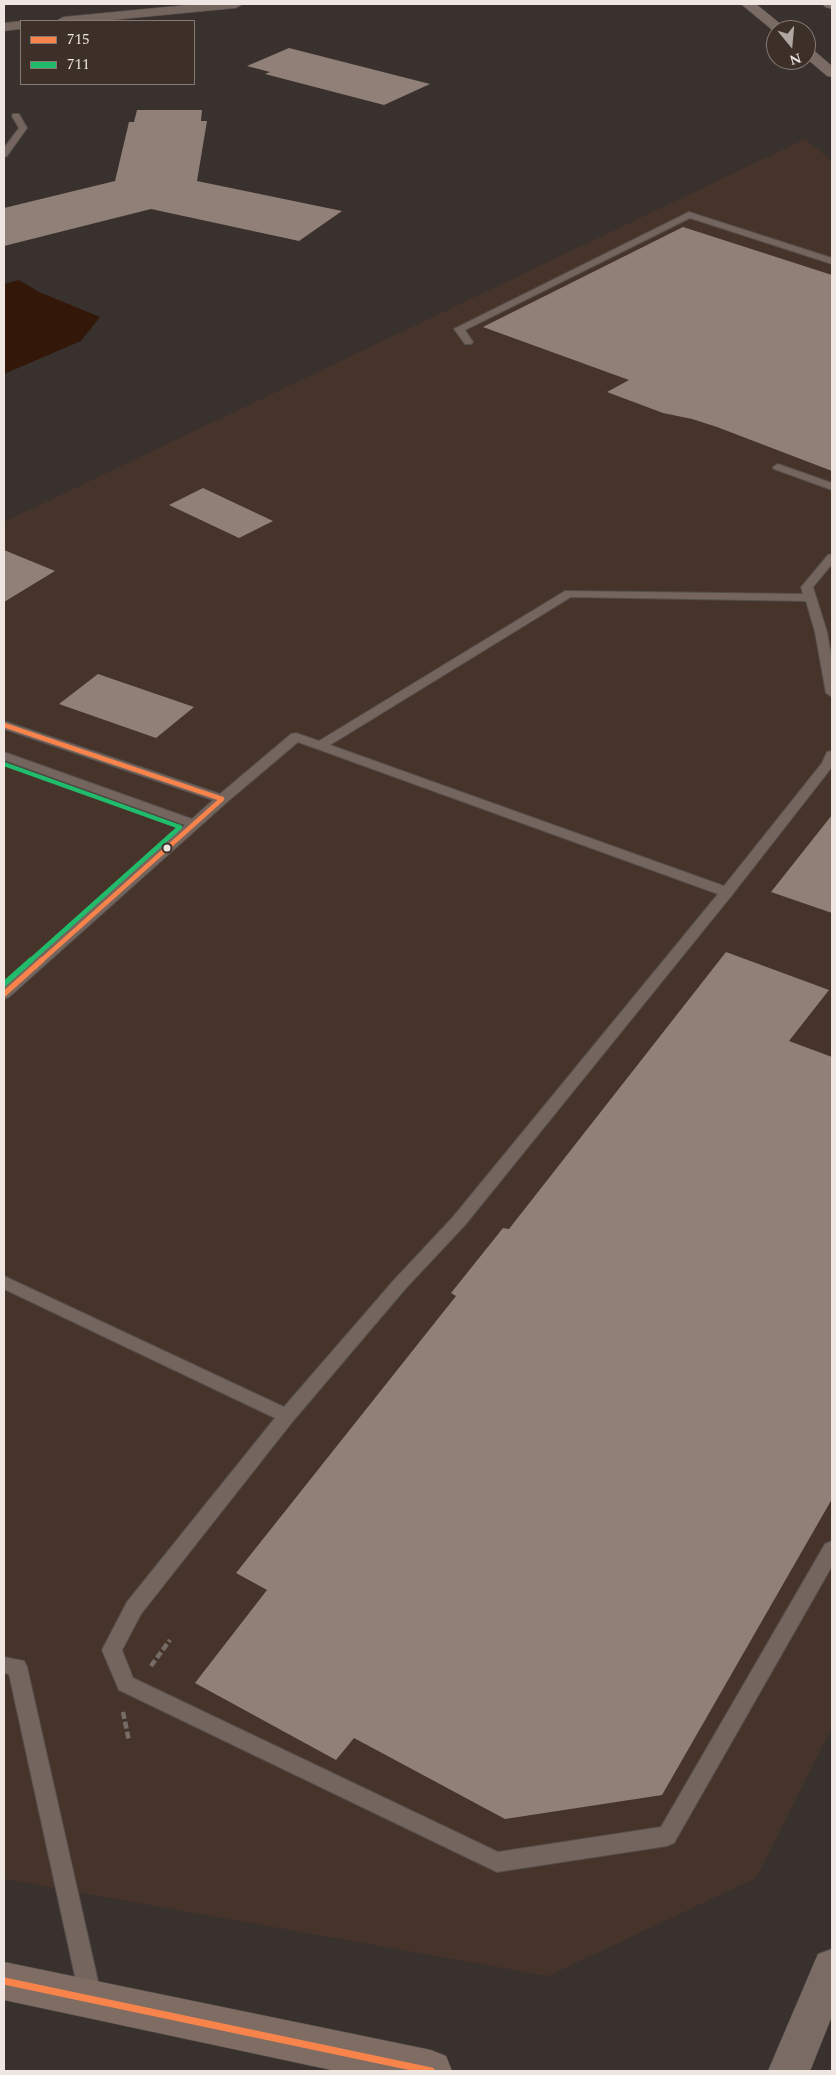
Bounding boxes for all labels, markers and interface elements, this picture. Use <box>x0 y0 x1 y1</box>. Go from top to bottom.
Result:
legend <box>20 20 195 85</box>
north arrow <box>766 20 816 70</box>
text: 715 <box>67 28 90 51</box>
text: N <box>787 47 804 71</box>
text: 711 <box>67 53 90 76</box>
unlabelled marker <box>162 843 172 853</box>

